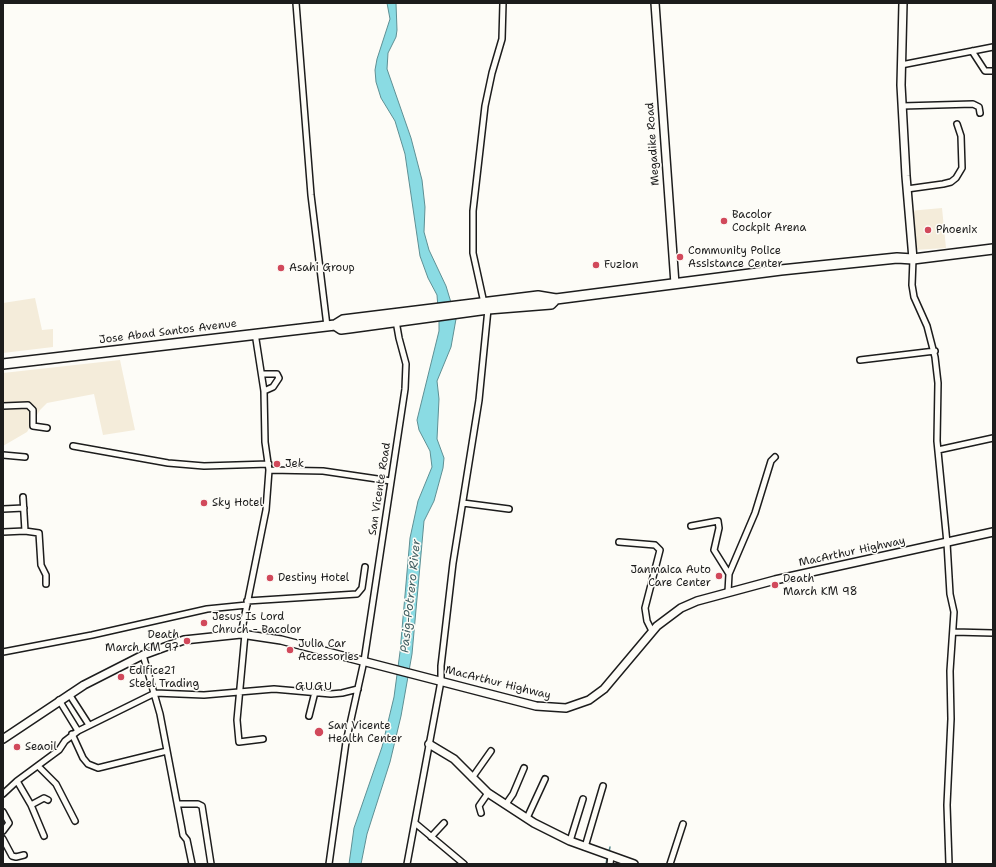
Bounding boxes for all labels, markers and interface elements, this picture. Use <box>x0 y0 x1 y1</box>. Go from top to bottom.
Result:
street label: Megadike Road <box>644 102 662 186</box>
place label: Bacolor Cockpit Arena <box>732 208 806 234</box>
marker: Bacolor Cockpit Arena <box>719 216 729 226</box>
place label: Phoenix <box>936 223 977 237</box>
marker: Phoenix <box>923 225 933 235</box>
place label: Community Police Assistance Center <box>688 244 783 270</box>
marker: Community Police Assistance Center <box>675 252 685 262</box>
place label: Fuzion <box>604 258 638 272</box>
marker: Fuzion <box>591 260 601 270</box>
place label: Asahi Group <box>289 261 355 275</box>
marker: Asahi Group <box>276 263 286 273</box>
street label: Jose Abad Santos Avenue <box>98 317 238 347</box>
street label: San Vicente Road <box>366 442 394 536</box>
place label: Jek <box>285 457 304 471</box>
marker: Jek <box>272 459 282 469</box>
place label: Sky Hotel <box>212 496 263 510</box>
marker: Sky Hotel <box>199 498 209 508</box>
street label: MacArthur Highway <box>798 534 906 570</box>
water label: Pasig-Potrero River <box>398 539 424 653</box>
place label: Janmaica Auto Care Center <box>630 563 711 589</box>
place label: Destiny Hotel <box>278 571 349 585</box>
marker: Janmaica Auto Care Center <box>714 571 724 581</box>
place label: Death March KM 98 <box>783 572 857 598</box>
marker: Destiny Hotel <box>265 573 275 583</box>
marker: Death March KM 98 <box>770 580 780 590</box>
place label: Jesus Is Lord Chruch - Bacolor <box>212 610 301 636</box>
marker: Jesus Is Lord Chruch - Bacolor <box>199 618 209 628</box>
place label: Death March KM 97 <box>105 628 179 654</box>
marker: Death March KM 97 <box>182 636 192 646</box>
place label: Julia Car Accessories <box>298 637 359 663</box>
marker: Julia Car Accessories <box>285 645 295 655</box>
street label: MacArthur Highway <box>444 663 552 703</box>
place label: Edifice21 Steel Trading <box>129 664 199 690</box>
marker: Edifice21 Steel Trading <box>116 672 126 682</box>
district label: GUGU <box>295 680 333 694</box>
place label: San Vicente Health Center <box>328 719 402 745</box>
marker: San Vicente Health Center <box>313 726 325 738</box>
place label: Seaoil <box>25 740 57 754</box>
marker: Seaoil <box>12 742 22 752</box>

